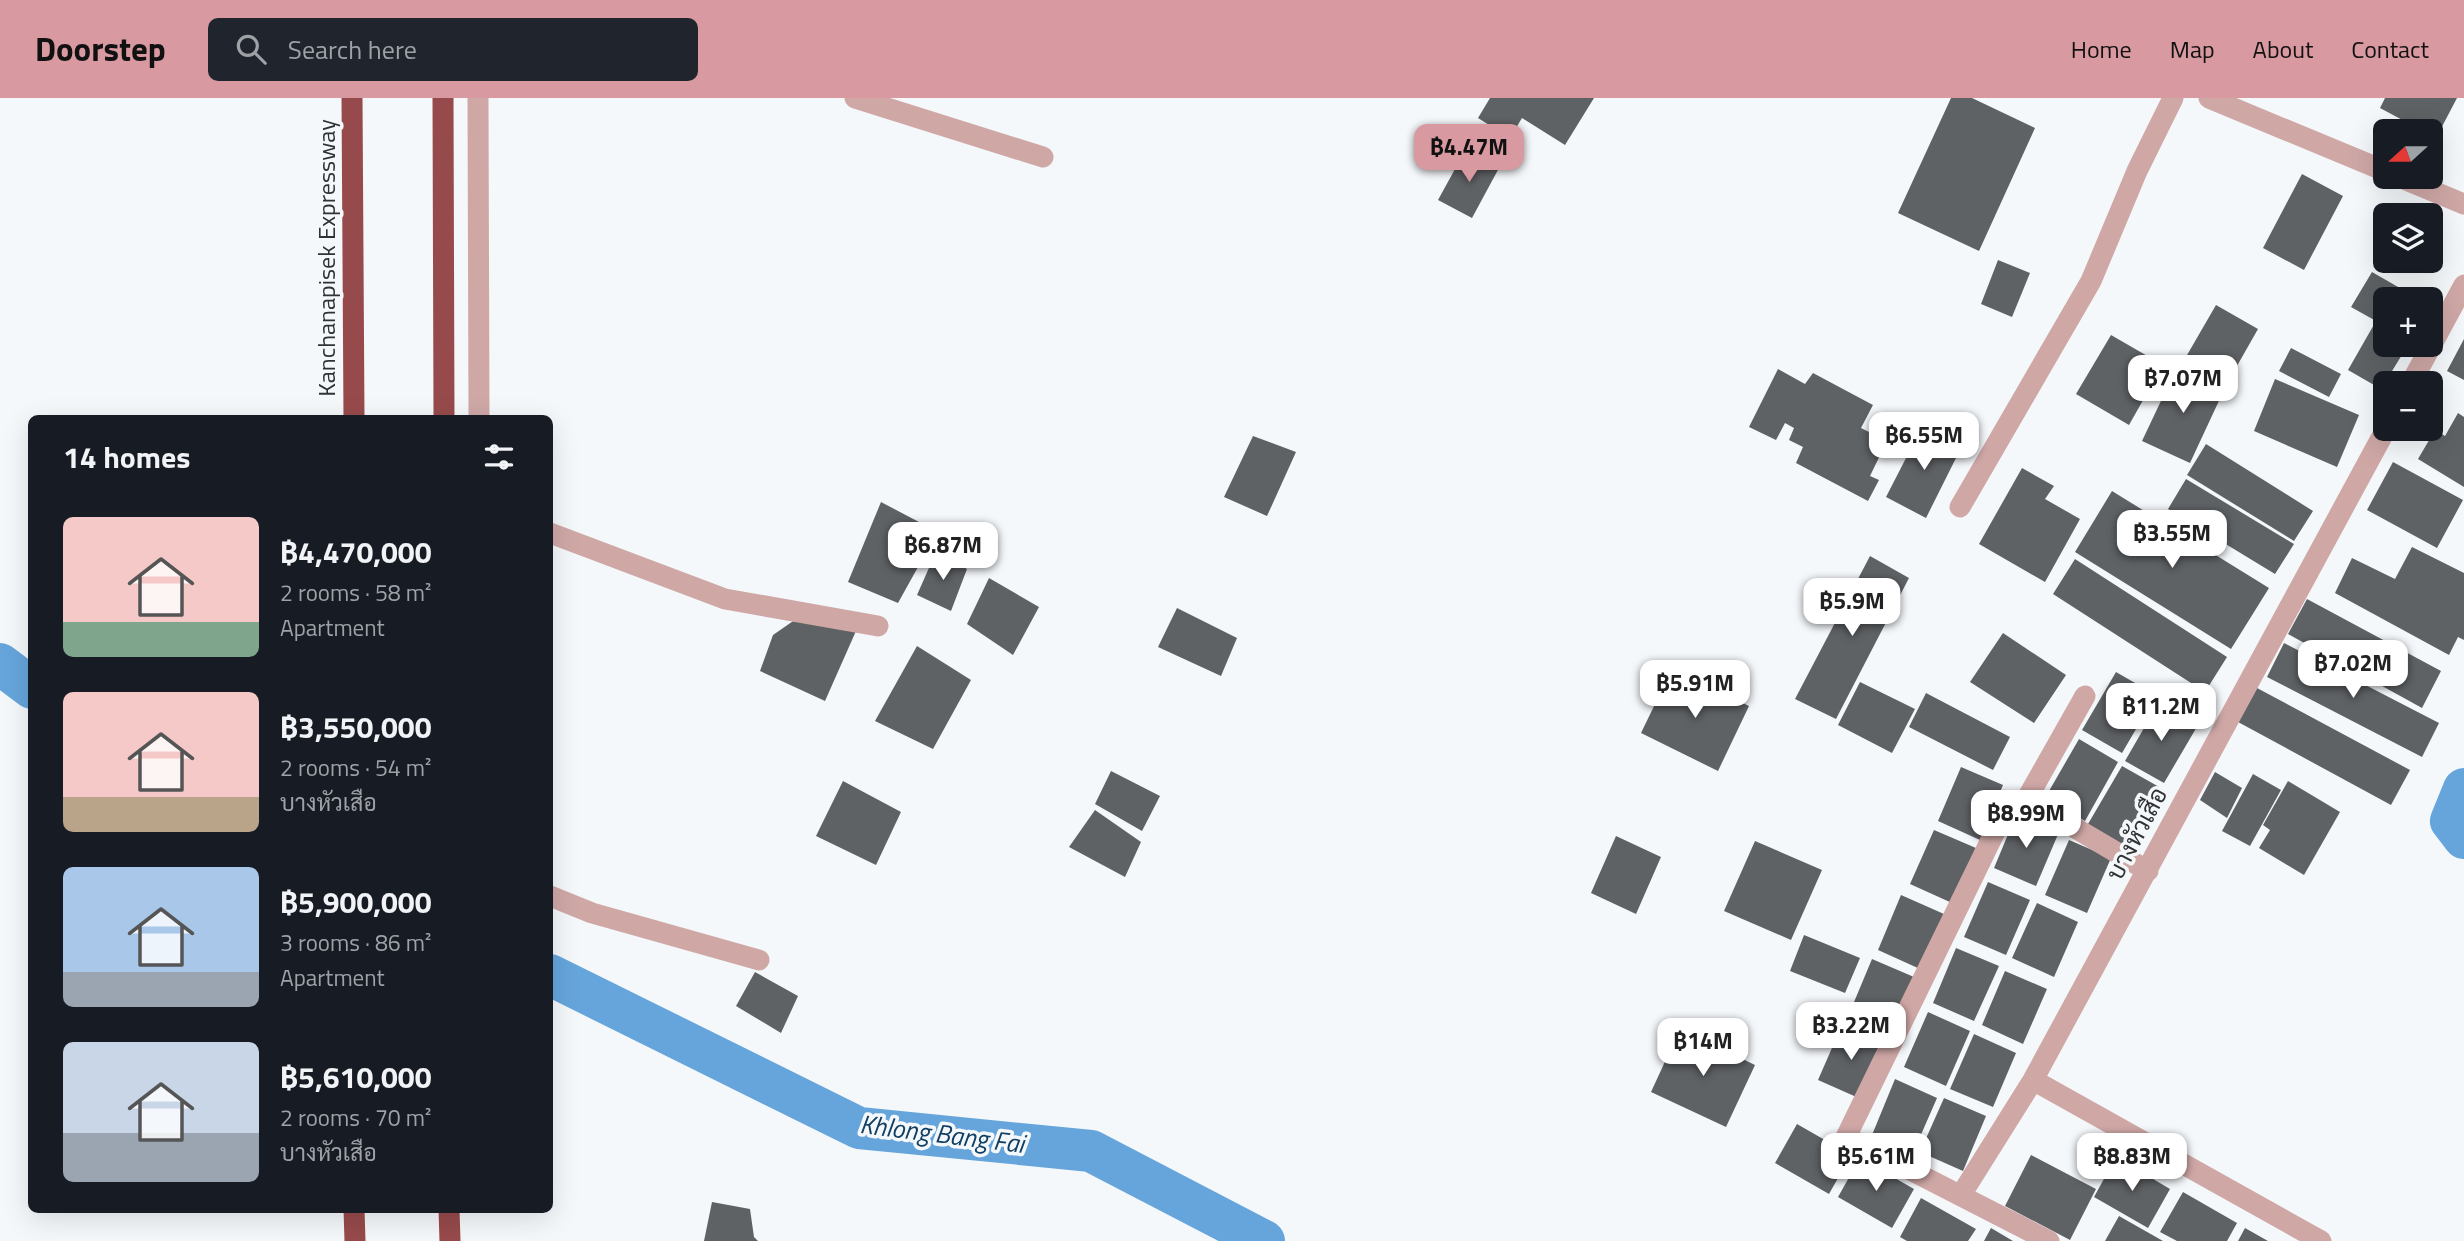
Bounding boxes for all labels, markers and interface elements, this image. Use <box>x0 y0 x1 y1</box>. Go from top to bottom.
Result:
search box <box>208 18 698 81</box>
text: Doorstep <box>35 24 166 74</box>
icon: search <box>232 30 270 68</box>
text: Search here <box>288 30 417 69</box>
text: Home <box>2071 31 2132 67</box>
text: Map <box>2170 31 2215 67</box>
text: About <box>2253 31 2313 67</box>
text: Contact <box>2351 31 2429 67</box>
street label: Kanchanapisek Expressway <box>308 119 344 397</box>
north arrow <box>2373 119 2443 189</box>
map controls <box>2373 119 2443 441</box>
pin: ฿4.47M <box>1412 125 1526 184</box>
text: ฿4.47M <box>1430 129 1508 164</box>
button: layers <box>2373 203 2443 273</box>
button: + <box>2373 287 2443 357</box>
pin: ฿7.07M <box>2126 356 2240 415</box>
text: ฿7.07M <box>2144 360 2222 395</box>
button: − <box>2373 371 2443 441</box>
pin: ฿6.55M <box>1867 412 1981 472</box>
text: ฿6.55M <box>1885 417 1963 452</box>
text: 14 homes <box>63 434 190 480</box>
icon: filters <box>480 438 518 476</box>
pin: ฿3.55M <box>2115 510 2229 570</box>
text: ฿3.55M <box>2133 515 2211 550</box>
pin: ฿6.87M <box>886 522 1000 582</box>
text: ฿6.87M <box>904 527 982 562</box>
text: ฿4,470,000 <box>280 529 431 575</box>
icon: home <box>119 545 203 629</box>
text: 2 rooms · 58 m² <box>280 575 431 610</box>
pin: ฿5.9M <box>1803 578 1901 638</box>
text: ฿5.9M <box>1819 583 1885 618</box>
text: Apartment <box>280 610 385 645</box>
pin: ฿7.02M <box>2296 640 2410 700</box>
text: ฿7.02M <box>2314 645 2392 680</box>
pin: ฿5.91M <box>1638 660 1752 720</box>
text: ฿5.91M <box>1656 665 1734 700</box>
pin: ฿11.2M <box>2104 684 2218 743</box>
text: ฿11.2M <box>2122 688 2200 723</box>
text: ฿3,550,000 <box>280 704 431 750</box>
icon: home <box>119 720 203 804</box>
text: 2 rooms · 54 m² <box>280 750 431 785</box>
street label: บางหัวเสือ <box>2097 780 2176 887</box>
text: บางหัวเสือ <box>280 785 377 820</box>
pin: ฿8.99M <box>1969 790 2083 850</box>
text: ฿8.99M <box>1987 795 2065 830</box>
text: ฿5,900,000 <box>280 879 431 925</box>
icon: home <box>119 895 203 979</box>
text: 3 rooms · 86 m² <box>280 925 431 960</box>
text: Apartment <box>280 960 385 995</box>
pin: ฿3.22M <box>1794 1002 1908 1062</box>
text: ฿3.22M <box>1812 1007 1890 1042</box>
pin: ฿14M <box>1662 1018 1744 1078</box>
text: ฿14M <box>1673 1023 1733 1058</box>
text: ฿5,610,000 <box>280 1054 431 1100</box>
icon: home <box>119 1070 203 1154</box>
text: 2 rooms · 70 m² <box>280 1100 431 1135</box>
water label: Khlong Bang Fai <box>858 1104 1029 1163</box>
pin: ฿5.61M <box>1819 1134 1933 1193</box>
pin: ฿8.83M <box>2075 1134 2189 1193</box>
text: บางหัวเสือ <box>280 1135 377 1170</box>
text: ฿5.61M <box>1837 1138 1915 1173</box>
text: ฿8.83M <box>2093 1138 2171 1173</box>

